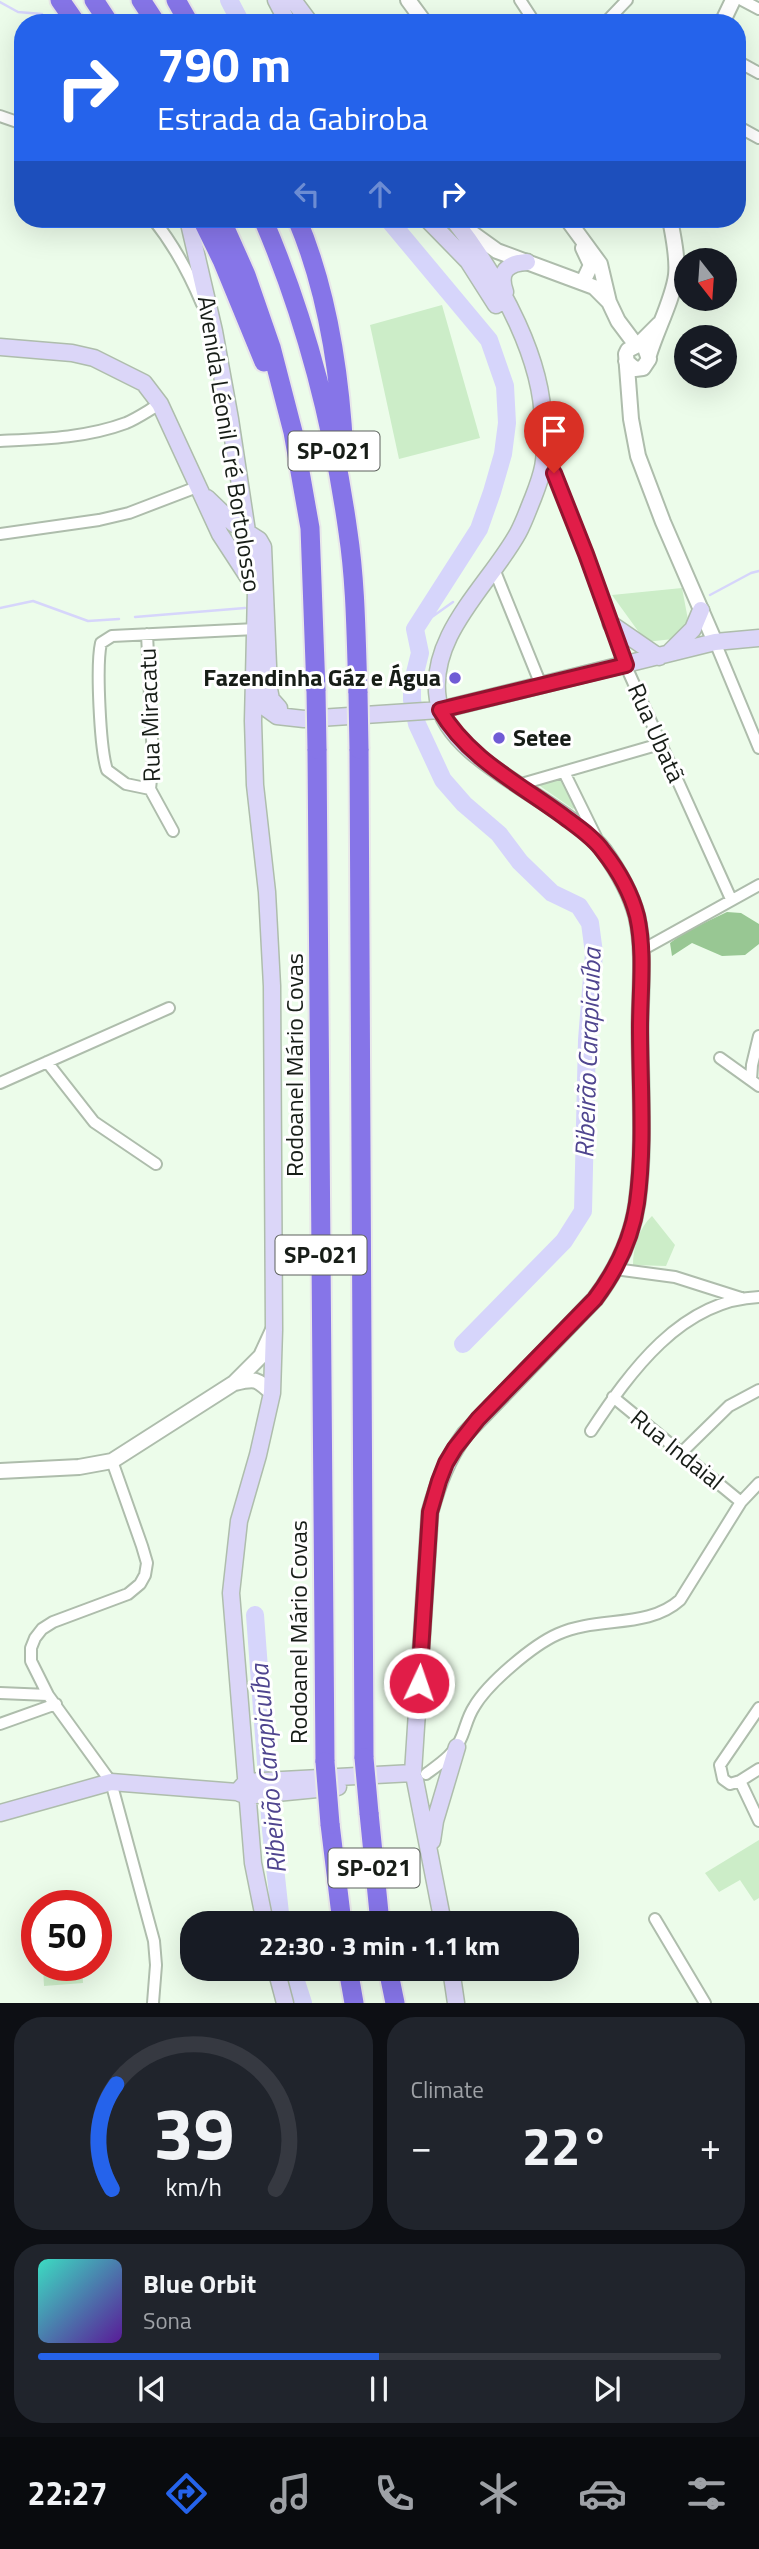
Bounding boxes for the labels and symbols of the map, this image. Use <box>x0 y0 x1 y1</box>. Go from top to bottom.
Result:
north arrow <box>674 248 737 312</box>
street label: Avenida Léonil Cré Bortolosso <box>189 293 271 594</box>
pin <box>524 401 584 473</box>
road number: SP-021 <box>288 432 380 471</box>
street label: Rua Miracatu <box>129 647 169 783</box>
place label: Fazendinha Gáz e Água <box>203 659 441 695</box>
marker: Fazendinha Gáz e Água <box>447 670 463 686</box>
street label: Rua Ubatã <box>619 677 695 788</box>
place label: Setee <box>513 719 572 755</box>
marker: Setee <box>491 730 507 746</box>
water label: Ribeirão Carapicuíba <box>564 945 611 1159</box>
street label: Rodoanel Mário Covas <box>276 953 312 1177</box>
road number: SP-021 <box>276 1236 366 1274</box>
street label: Rua Indaial <box>623 1400 732 1498</box>
street label: Rodoanel Mário Covas <box>280 1520 316 1744</box>
position arrow <box>382 1646 456 1720</box>
water label: Ribeirão Carapicuíba <box>239 1661 296 1875</box>
road number: SP-021 <box>328 1848 420 1887</box>
speed limit sign: 50 <box>21 1890 112 1981</box>

